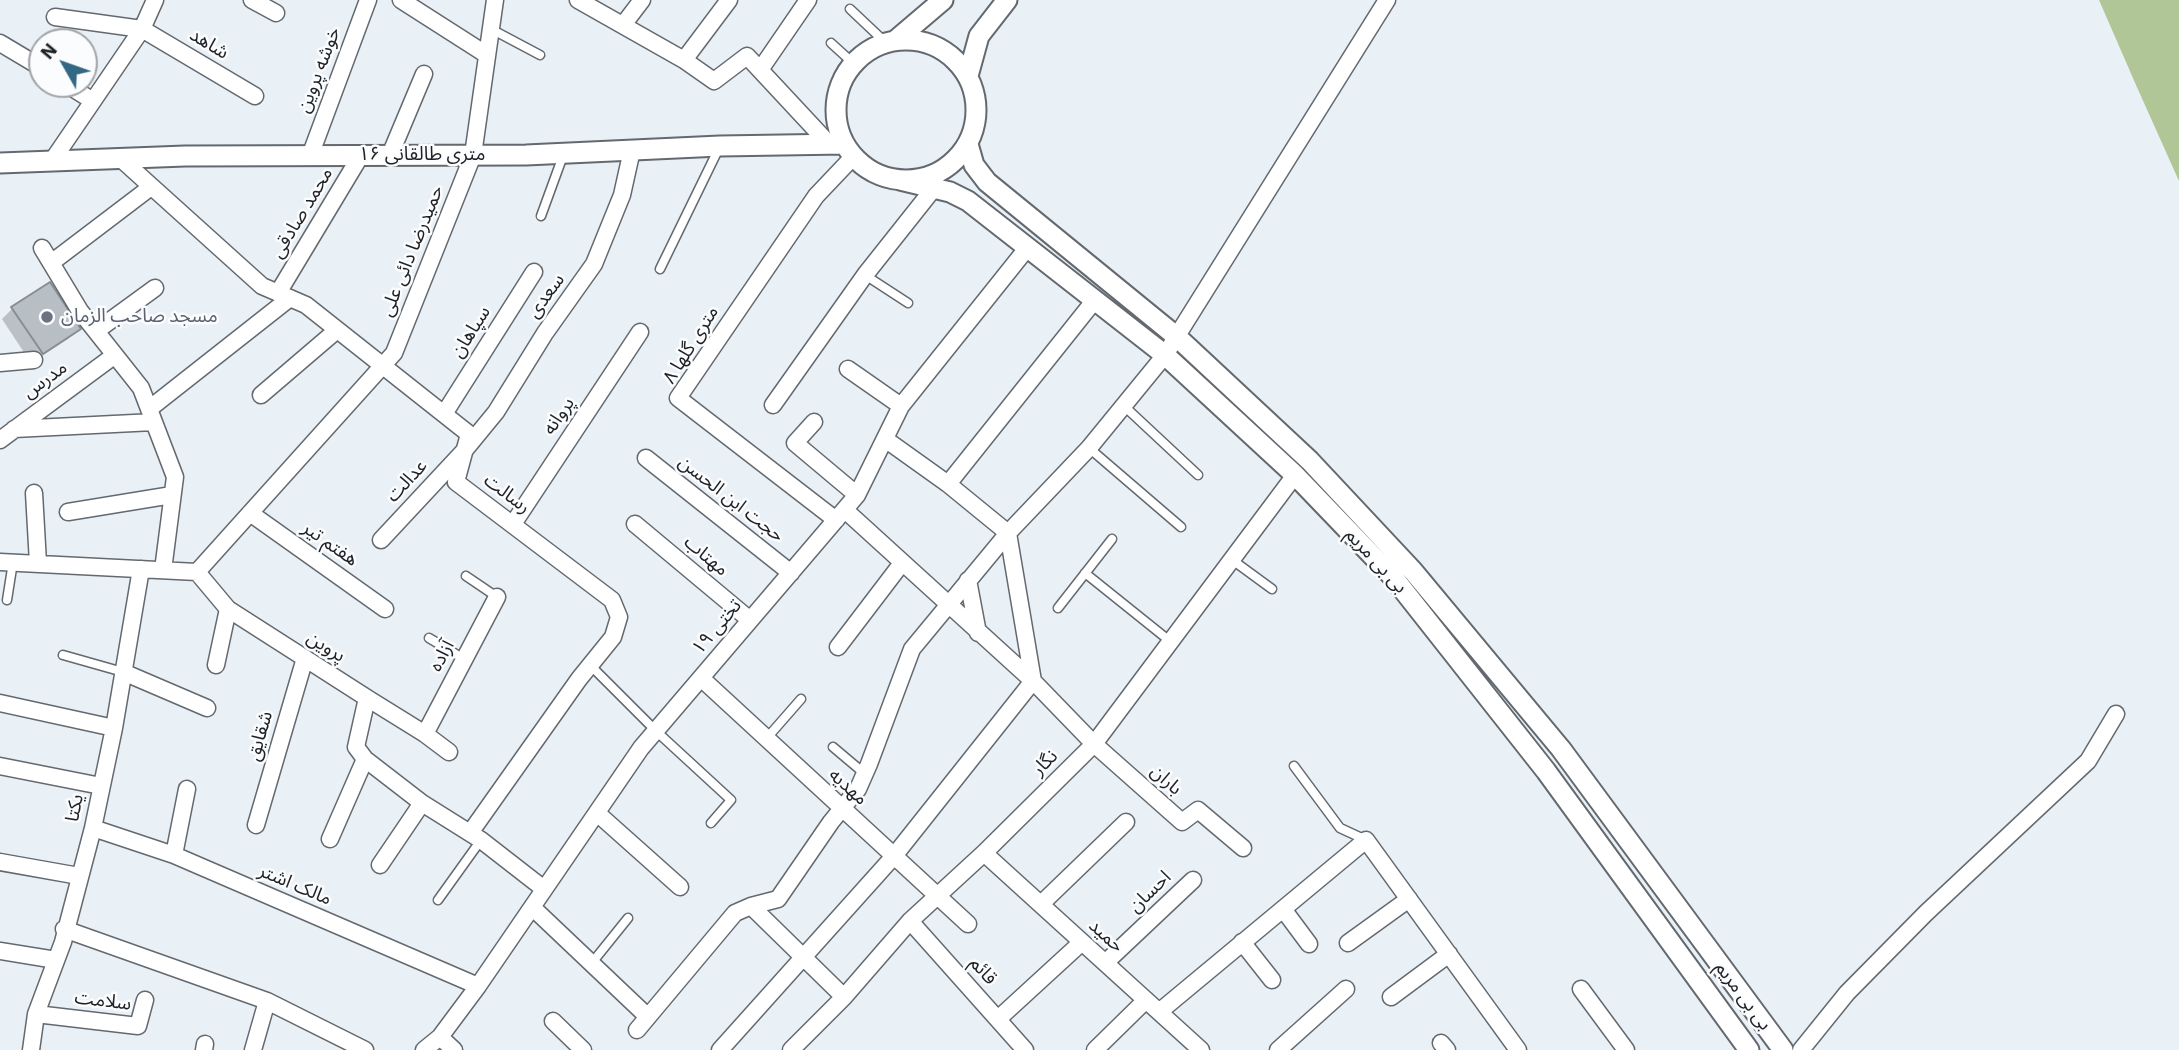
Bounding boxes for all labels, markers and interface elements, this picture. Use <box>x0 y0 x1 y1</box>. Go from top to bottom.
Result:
street label: شاهد <box>185 24 233 64</box>
street label: خوشه پروین <box>292 24 346 116</box>
north arrow <box>28 28 98 98</box>
text: N <box>35 38 62 64</box>
street label: ۱۶ متری طالقانی <box>358 144 486 166</box>
street label: محمد صادقی <box>266 163 338 263</box>
street label: حمیدرضا دائی علی <box>375 182 449 320</box>
street label: سعدی <box>522 269 570 323</box>
street label: سپاهان <box>446 302 496 362</box>
street label: ۸ متری گلها <box>658 302 724 388</box>
place label: مسجد صاحب الزمان <box>61 306 218 328</box>
marker: مسجد صاحب الزمان <box>39 309 55 325</box>
street label: مدرس <box>18 356 72 404</box>
street label: پروانه <box>538 393 580 439</box>
street label: حجت ابن الحسن <box>674 451 788 547</box>
street label: عدالت <box>382 455 432 507</box>
street label: رسالت <box>479 469 535 519</box>
street label: هفتم تیر <box>298 517 362 571</box>
street label: بی بی مریم <box>1340 524 1412 598</box>
street label: مهتاب <box>679 531 733 581</box>
street label: تختی ۱۹ <box>687 595 747 659</box>
street label: پروین <box>302 626 350 668</box>
street label: آزاده <box>424 636 460 676</box>
street label: شقایق <box>242 708 278 764</box>
street label: نگار <box>1027 745 1063 781</box>
street label: باران <box>1145 760 1187 800</box>
street label: مهدیه <box>824 764 872 810</box>
street label: یکتا <box>61 792 89 824</box>
street label: مالک اشتر <box>255 859 335 911</box>
street label: احسان <box>1124 866 1176 918</box>
street label: حمید <box>1084 914 1128 958</box>
street label: قائم <box>965 952 1001 990</box>
street label: بی بی مریم <box>1710 957 1776 1035</box>
street label: سلامت <box>73 986 133 1016</box>

